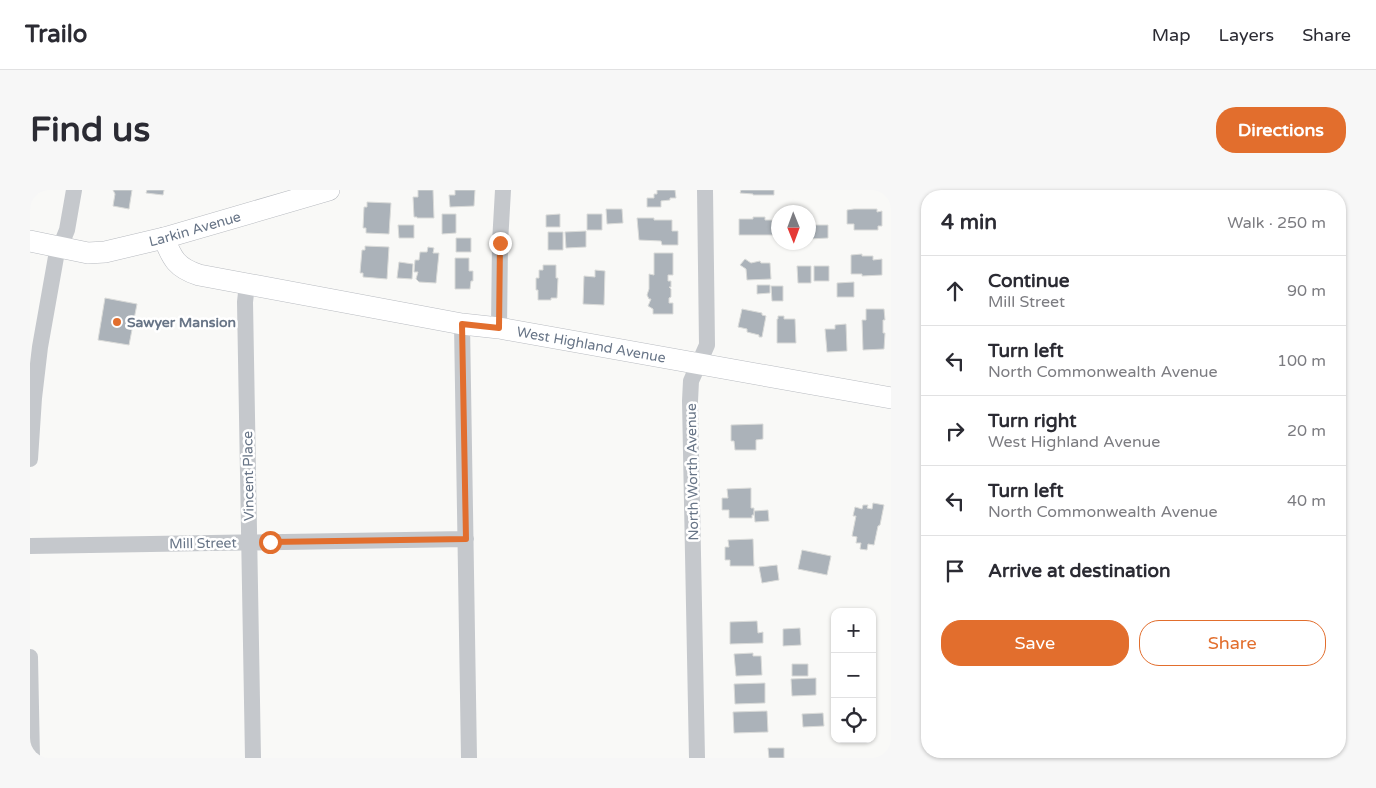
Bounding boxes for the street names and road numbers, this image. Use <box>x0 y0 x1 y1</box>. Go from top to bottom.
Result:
street label: Larkin Avenue <box>147 208 243 250</box>
street label: West Highland Avenue <box>515 323 667 367</box>
street label: North Worth Avenue <box>683 403 702 541</box>
street label: Vincent Place <box>239 431 258 521</box>
street label: Mill Street <box>169 534 238 553</box>

